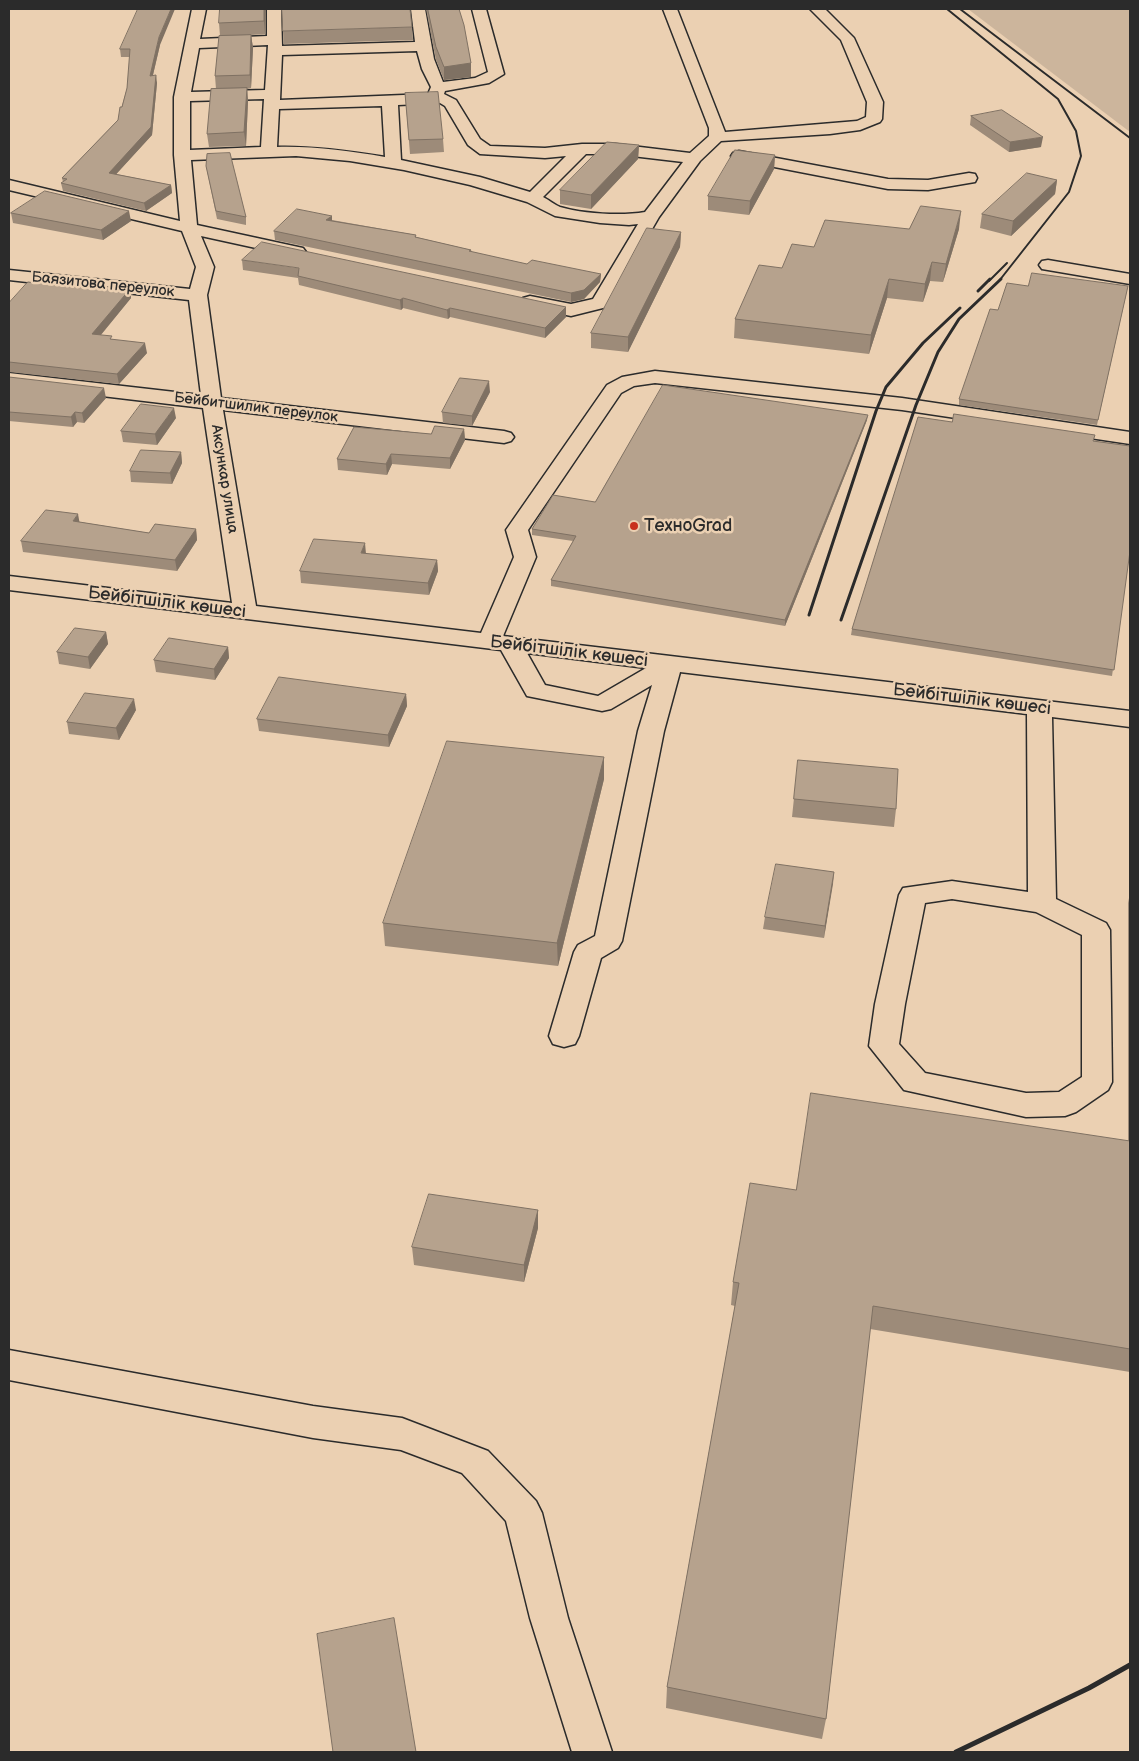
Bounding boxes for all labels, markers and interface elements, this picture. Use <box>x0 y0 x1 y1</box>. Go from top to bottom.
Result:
street label: Баязитова переулок <box>31 269 175 301</box>
street label: Бейбитшилик переулок <box>173 389 339 427</box>
street label: Аксункар улица <box>206 423 242 535</box>
place label: ТехноGrad <box>644 515 732 537</box>
marker: ТехноGrad <box>628 520 640 532</box>
street label: Бейбітшілік көшесі <box>87 583 247 623</box>
street label: Бейбітшілік көшесі <box>489 632 649 672</box>
street label: Бейбітшілік көшесі <box>892 680 1052 720</box>

